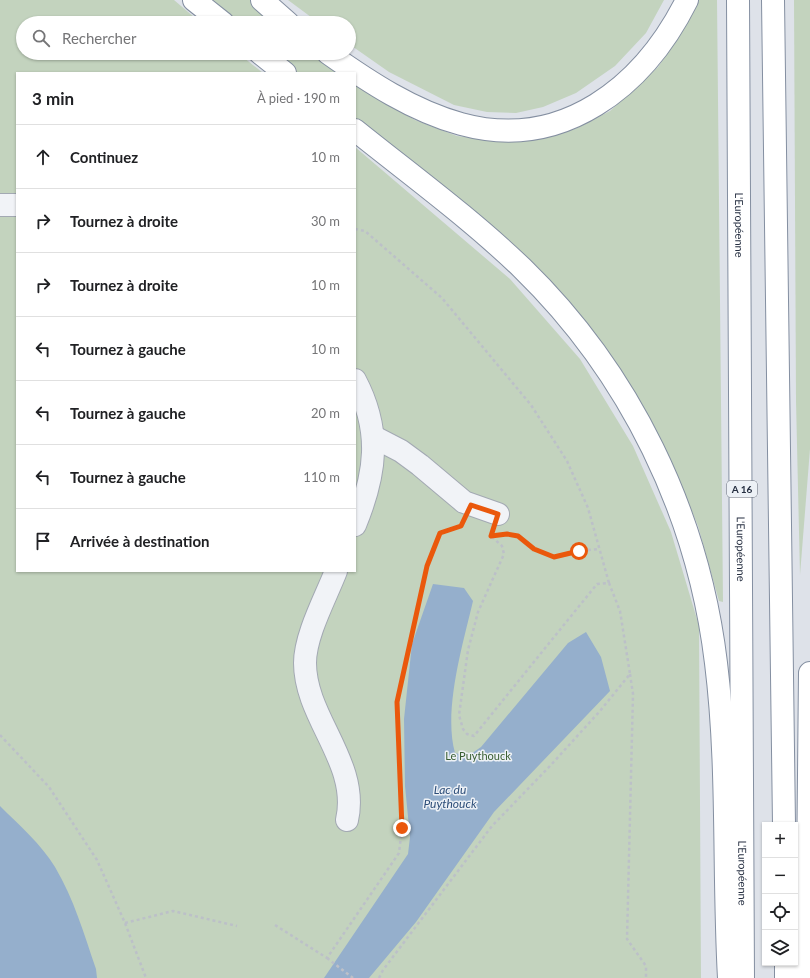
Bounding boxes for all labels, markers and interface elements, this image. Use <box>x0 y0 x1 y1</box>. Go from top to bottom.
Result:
search box <box>16 16 356 60</box>
icon: search <box>30 27 52 49</box>
text: Rechercher <box>62 29 136 47</box>
text: 3 min <box>32 88 74 109</box>
text: À pied · 190 m <box>257 90 340 106</box>
icon: ahead <box>32 146 54 168</box>
text: Continuez <box>70 148 138 166</box>
text: 10 m <box>311 149 340 165</box>
street label: L'Européenne <box>733 192 746 258</box>
icon: right <box>32 210 54 232</box>
text: Tournez à droite <box>70 212 178 230</box>
text: 30 m <box>311 213 340 229</box>
icon: right <box>32 274 54 296</box>
text: Tournez à droite <box>70 276 178 294</box>
text: 10 m <box>311 277 340 293</box>
icon: left <box>32 338 54 360</box>
text: Tournez à gauche <box>70 340 186 358</box>
text: 10 m <box>311 341 340 357</box>
icon: left <box>32 402 54 424</box>
text: Tournez à gauche <box>70 404 186 422</box>
text: 20 m <box>311 405 340 421</box>
icon: left <box>32 466 54 488</box>
text: Tournez à gauche <box>70 468 186 486</box>
text: 110 m <box>303 469 340 485</box>
road number: A 16 <box>727 481 757 497</box>
street label: L'Européenne <box>735 516 748 582</box>
icon: arrive <box>32 530 54 552</box>
text: Arrivée à destination <box>70 532 209 550</box>
route start <box>570 542 588 560</box>
park label: Le Puythouck <box>445 749 511 762</box>
water label: Lac du Puythouck <box>423 782 477 811</box>
route end <box>393 819 411 837</box>
map controls <box>762 822 798 966</box>
button: + <box>762 822 798 858</box>
street label: L'Européenne <box>736 840 750 906</box>
button: − <box>762 858 798 894</box>
button: locate <box>762 894 798 930</box>
button: layers <box>762 930 798 966</box>

